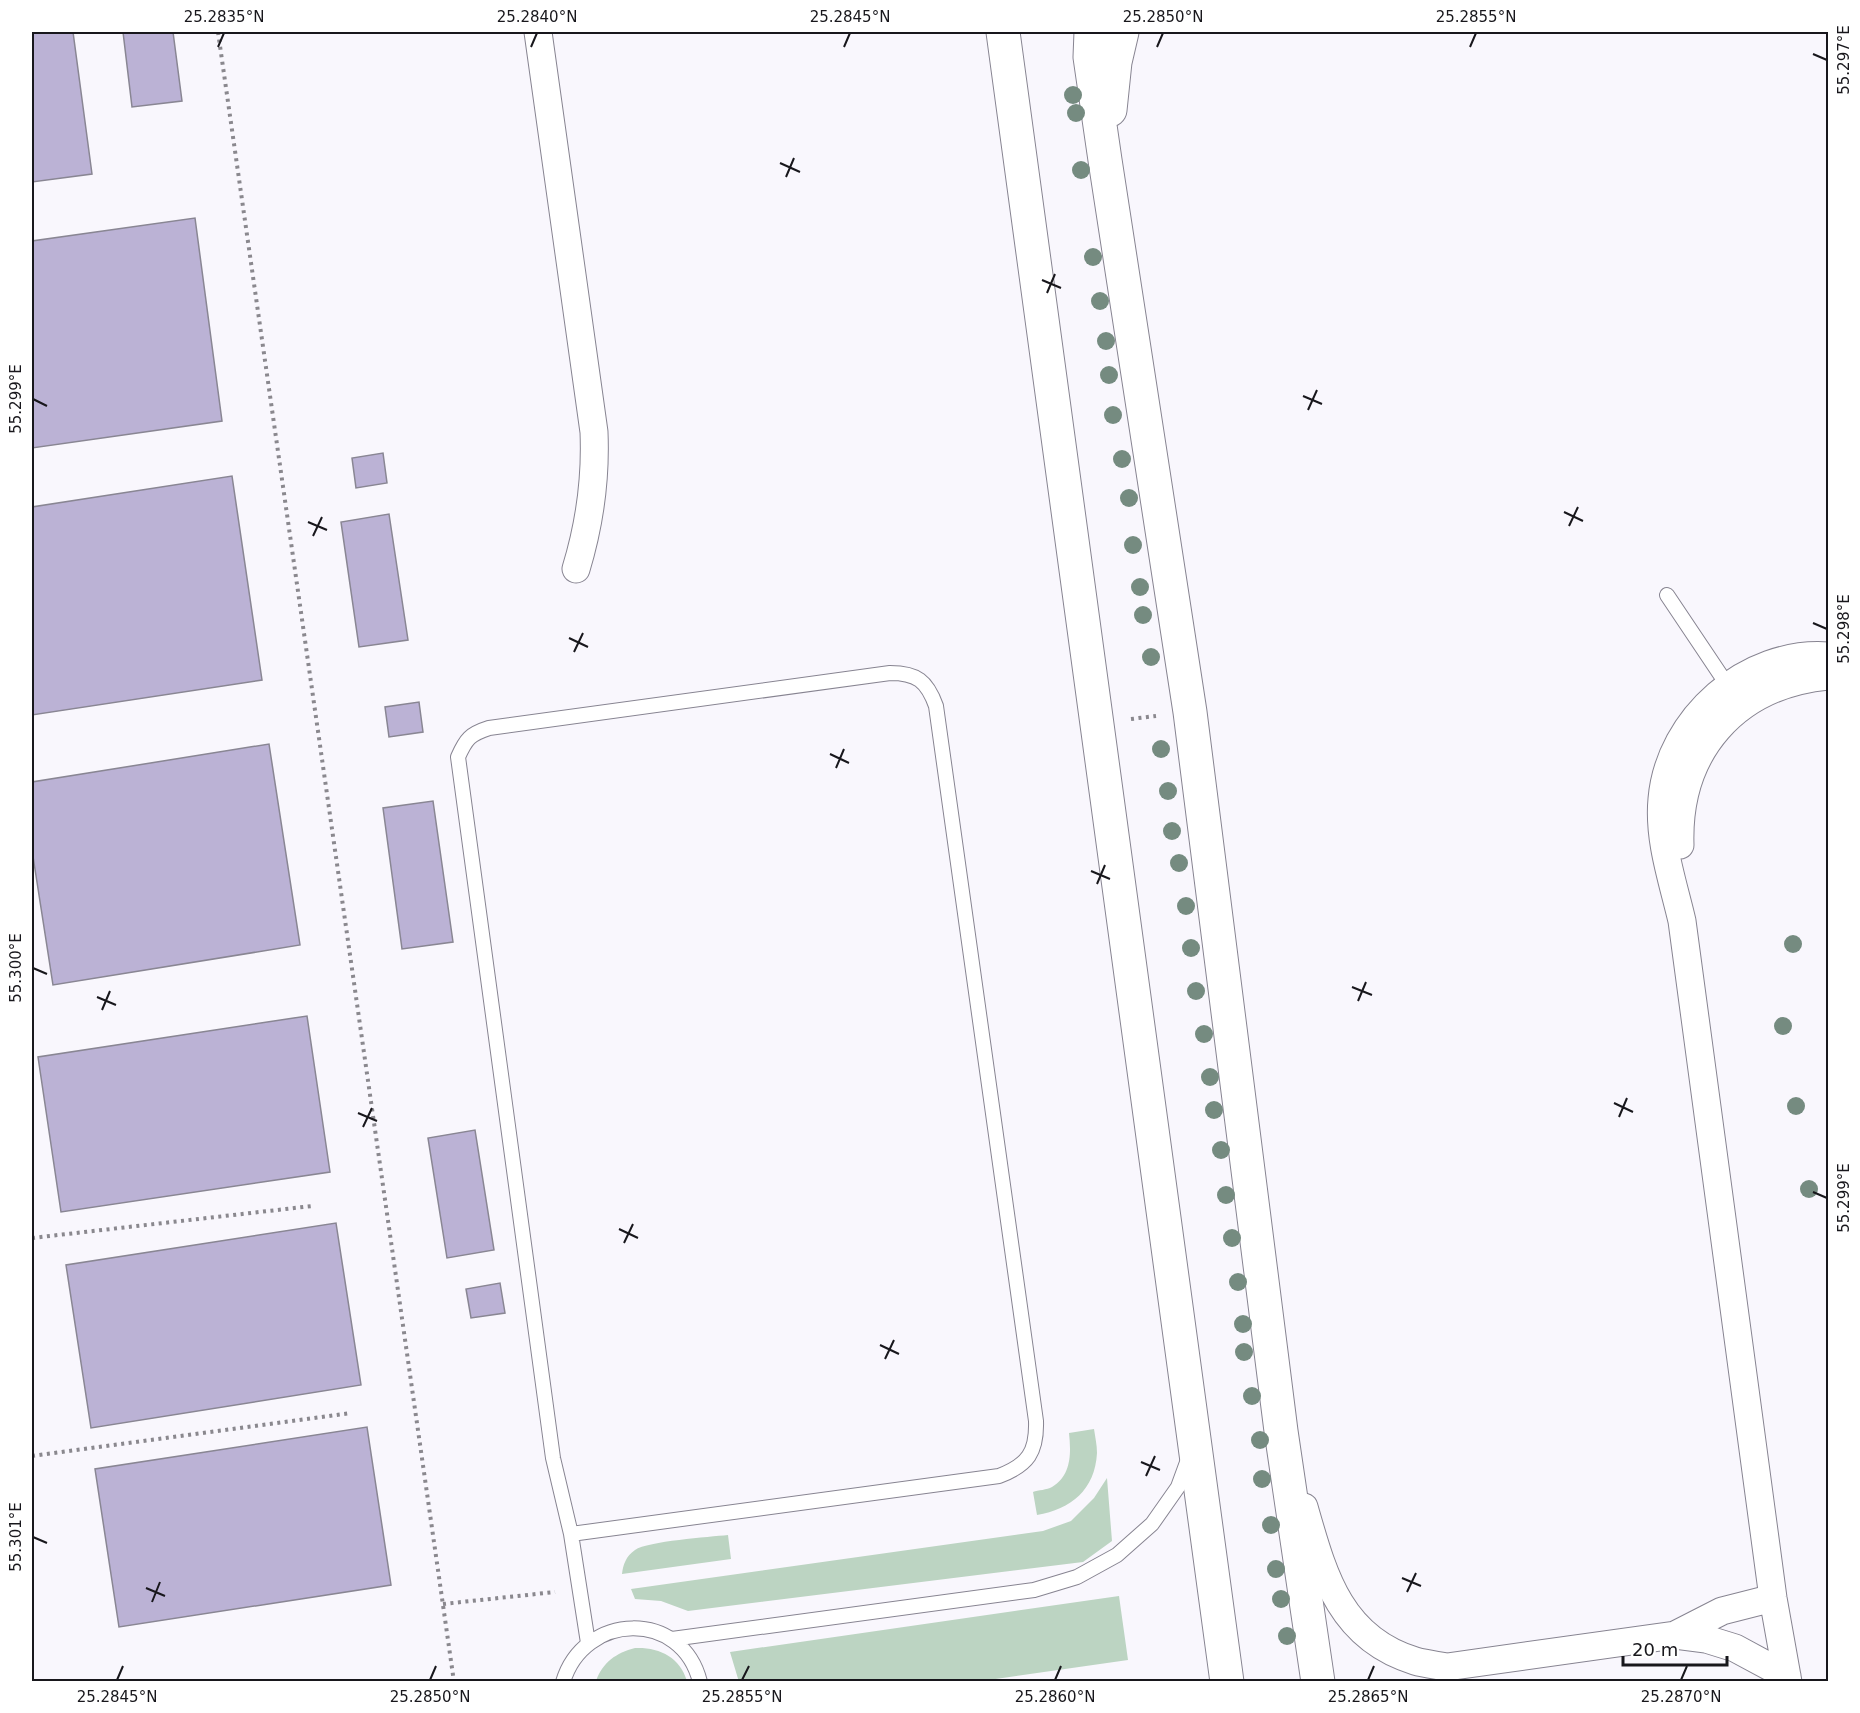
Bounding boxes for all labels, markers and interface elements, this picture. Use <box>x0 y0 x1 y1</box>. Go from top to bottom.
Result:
text: 25.2835°N <box>184 8 264 26</box>
text: 25.2840°N <box>497 8 577 26</box>
text: 25.2845°N <box>810 8 890 26</box>
text: 25.2850°N <box>1123 8 1203 26</box>
text: 25.2855°N <box>1436 8 1516 26</box>
text: 55.297°E <box>1835 25 1853 95</box>
text: 55.299°E <box>7 364 25 434</box>
text: 55.298°E <box>1835 594 1853 664</box>
text: 55.300°E <box>7 933 25 1003</box>
text: 55.299°E <box>1835 1163 1853 1233</box>
text: 55.301°E <box>7 1502 25 1572</box>
scale bar <box>1623 1629 1726 1667</box>
text: 20 m <box>1632 1639 1678 1660</box>
text: 25.2845°N <box>77 1688 157 1706</box>
text: 25.2850°N <box>390 1688 470 1706</box>
text: 25.2855°N <box>702 1688 782 1706</box>
text: 25.2860°N <box>1015 1688 1095 1706</box>
text: 25.2865°N <box>1328 1688 1408 1706</box>
text: 25.2870°N <box>1641 1688 1721 1706</box>

